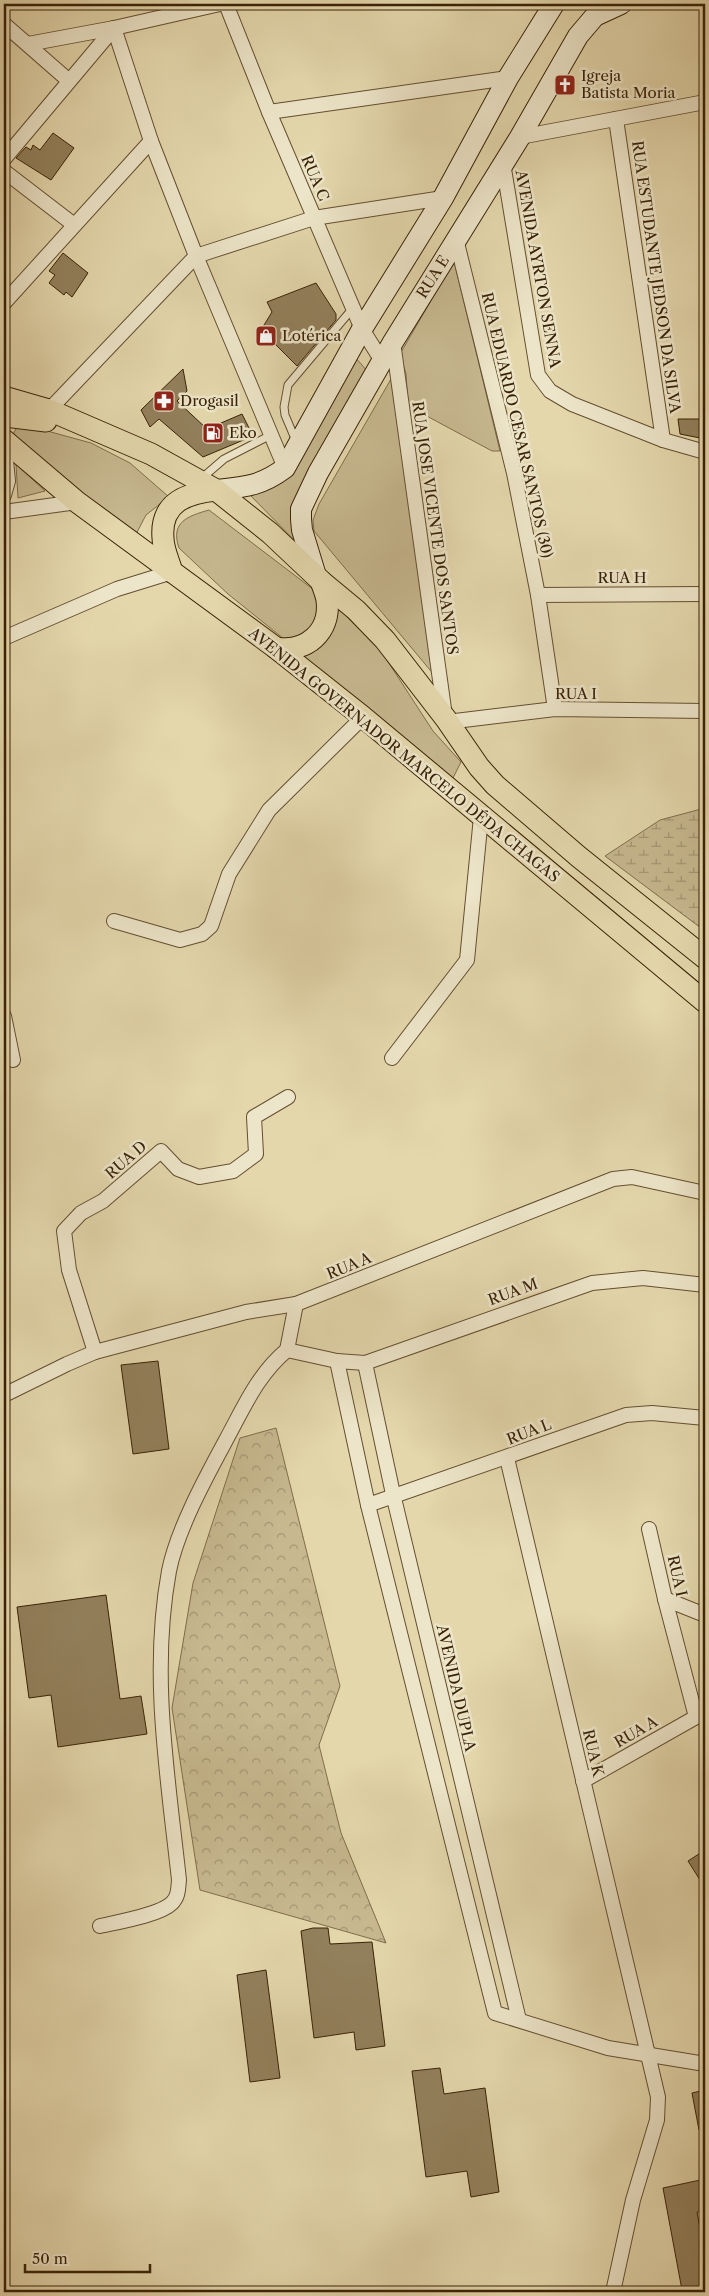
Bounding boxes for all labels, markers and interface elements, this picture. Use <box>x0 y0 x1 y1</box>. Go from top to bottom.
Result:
place label: Igreja Batista Moria <box>581 66 676 102</box>
church icon: Igreja Batista Moria <box>553 73 577 97</box>
street label: RUA ESTUDANTE JEDSON DA SILVA <box>628 139 685 415</box>
street label: RUA C <box>297 152 334 204</box>
street label: AVENIDA AYRTON SENNA <box>512 167 565 370</box>
street label: RUA E <box>412 252 453 302</box>
street label: RUA EDUARDO CESAR SANTOS (30) <box>478 290 557 559</box>
shop icon: Lotérica <box>254 324 278 348</box>
place label: Lotérica <box>282 326 341 345</box>
pharmacy icon: Drogasil <box>152 389 176 413</box>
place label: Drogasil <box>180 391 239 410</box>
street label: RUA JOSE VICENTE DOS SANTOS <box>408 400 463 656</box>
fuel station icon: Eko <box>201 421 225 445</box>
place label: Eko <box>229 423 257 442</box>
street label: RUA H <box>597 568 647 587</box>
street label: AVENIDA GOVERNADOR MARCELO DÉDA CHAGAS <box>244 622 564 886</box>
street label: RUA I <box>555 684 597 703</box>
street label: RUA D <box>101 1137 150 1183</box>
street label: RUA A <box>324 1248 375 1283</box>
street label: RUA M <box>485 1274 540 1309</box>
street label: RUA L <box>504 1414 554 1449</box>
street label: RUA I <box>664 1553 691 1599</box>
street label: AVENIDA DUPLA <box>432 1622 481 1754</box>
street label: RUA A <box>611 1711 662 1752</box>
street label: RUA K <box>579 1727 608 1780</box>
scale bar <box>25 2241 150 2273</box>
text: 50 m <box>32 2249 68 2268</box>

